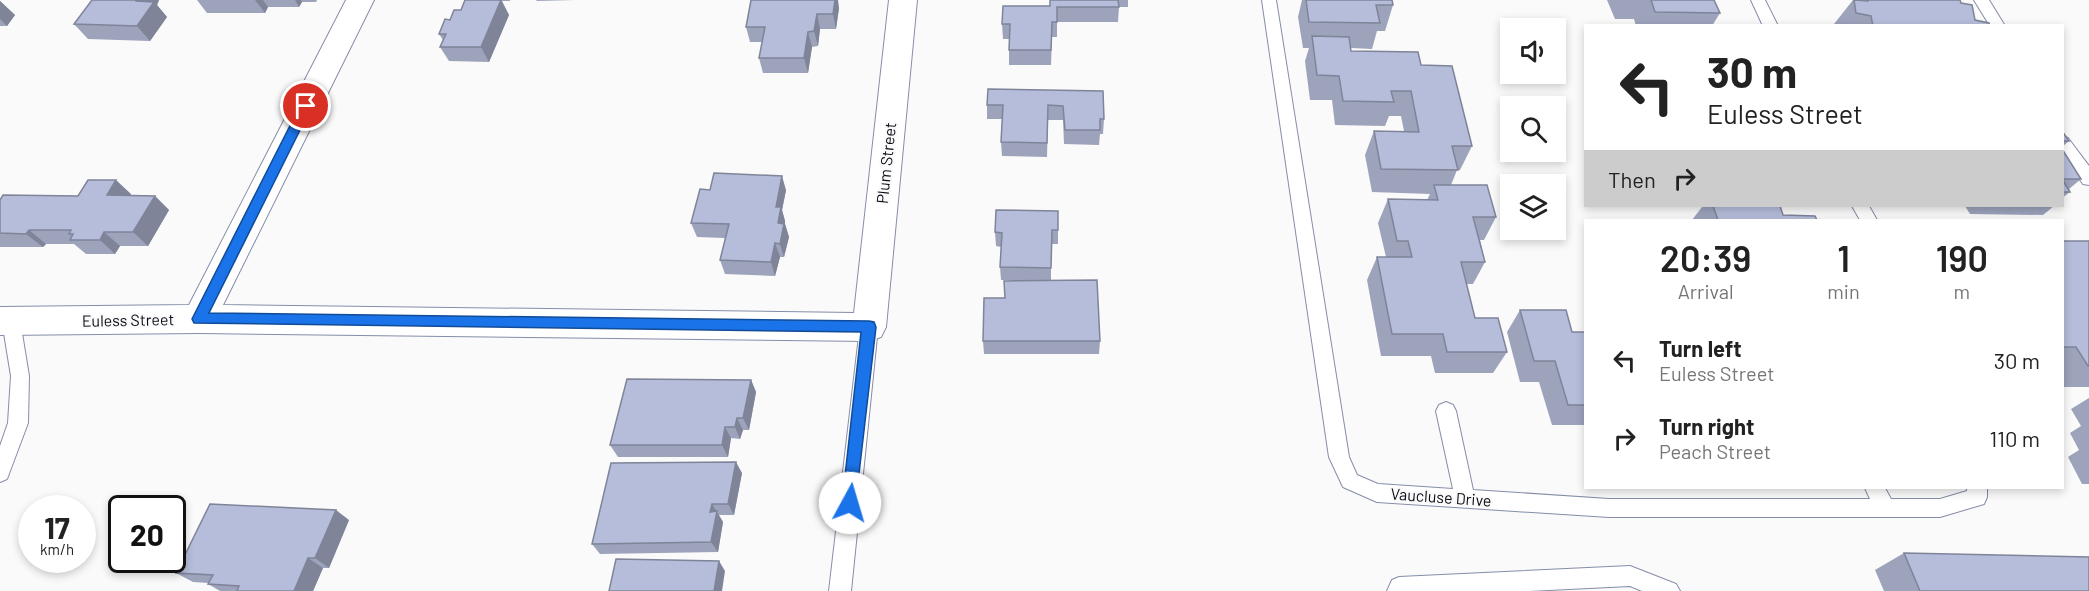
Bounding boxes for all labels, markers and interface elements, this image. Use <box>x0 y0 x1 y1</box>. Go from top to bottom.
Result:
map controls <box>1500 18 1566 240</box>
button: sound <box>1500 18 1566 84</box>
text: 30 m <box>1707 46 1797 96</box>
icon: left <box>1608 48 1686 126</box>
pin <box>280 80 331 131</box>
icon: arrive <box>289 89 322 122</box>
button: search <box>1500 96 1566 162</box>
text: Euless Street <box>1707 97 1863 129</box>
street label: Plum Street <box>872 121 899 205</box>
icon: right <box>1668 162 1701 195</box>
text: Then <box>1608 166 1656 192</box>
button: layers <box>1500 174 1566 240</box>
text: 20:39 <box>1660 236 1751 279</box>
text: 1 <box>1837 236 1850 279</box>
text: 190 <box>1936 236 1988 279</box>
text: Arrival <box>1678 279 1734 303</box>
text: min <box>1827 279 1860 303</box>
text: m <box>1954 279 1970 303</box>
street label: Euless Street <box>82 309 174 330</box>
text: Turn left <box>1659 335 1742 361</box>
icon: left <box>1608 344 1641 377</box>
text: 30 m <box>1994 347 2040 373</box>
text: Euless Street <box>1659 361 1774 385</box>
text: Turn right <box>1659 413 1754 439</box>
icon: right <box>1608 422 1641 455</box>
text: 110 m <box>1990 425 2040 451</box>
text: Peach Street <box>1659 439 1771 463</box>
position arrow <box>818 471 882 535</box>
street label: Vaucluse Drive <box>1390 483 1492 510</box>
speed limit sign: 20 <box>108 495 186 573</box>
text: 17 <box>44 509 70 545</box>
text: km/h <box>40 540 74 558</box>

